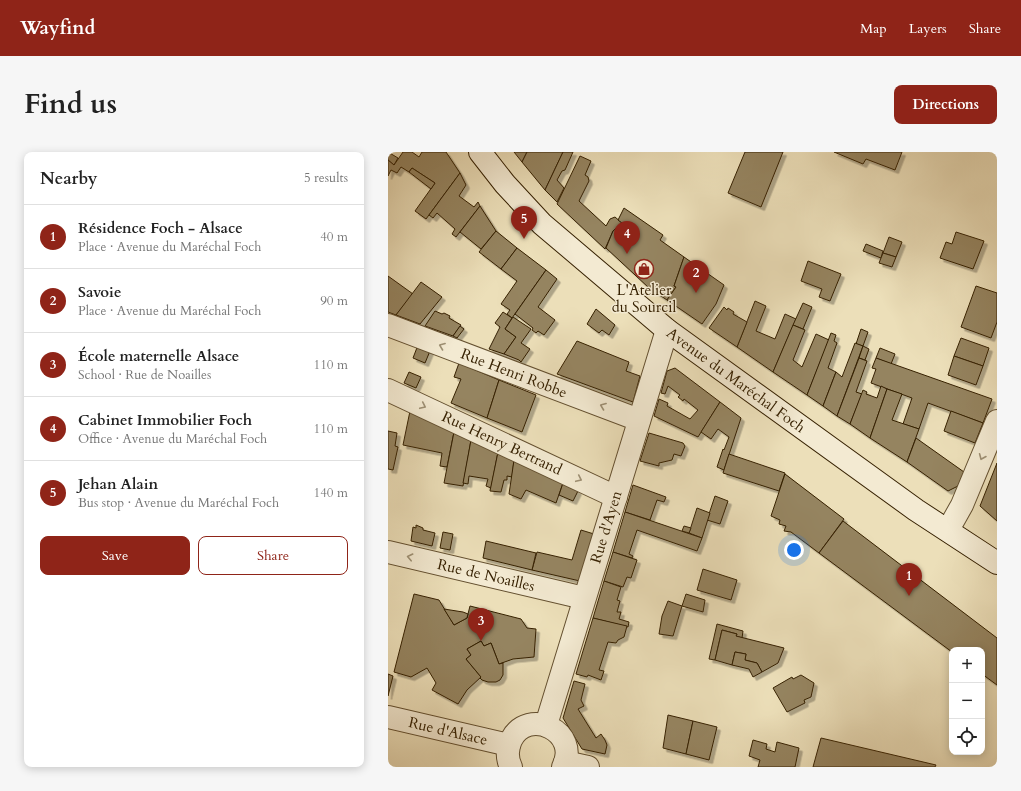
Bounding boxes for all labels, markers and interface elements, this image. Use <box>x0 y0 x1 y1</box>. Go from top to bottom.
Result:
text: Wayfind <box>20 15 95 41</box>
text: Map <box>860 19 887 38</box>
text: Layers <box>909 19 947 38</box>
text: Share <box>969 19 1001 38</box>
text: Find us <box>24 85 117 123</box>
button: Directions <box>894 85 997 124</box>
text: Nearby <box>40 167 97 190</box>
text: 5 results <box>304 169 348 187</box>
pin: 5 <box>511 206 537 239</box>
text: Résidence Foch - Alsace <box>78 218 243 238</box>
pin: 4 <box>614 221 640 254</box>
text: 1 <box>50 228 56 246</box>
text: 40 m <box>320 228 348 246</box>
text: Place · Avenue du Maréchal Foch <box>78 238 261 256</box>
shop icon: L'Atelier du Sourcil <box>633 258 655 280</box>
pin: 2 <box>683 260 709 293</box>
place label: L'Atelier du Sourcil <box>612 280 676 317</box>
text: Savoie <box>78 282 121 302</box>
text: 2 <box>50 292 56 310</box>
text: 90 m <box>320 292 348 310</box>
text: Place · Avenue du Maréchal Foch <box>78 302 261 320</box>
street label: Avenue du Maréchal Foch <box>663 323 810 438</box>
one-way arrow <box>438 342 445 350</box>
street label: Rue Henri Robbe <box>458 344 570 403</box>
text: École maternelle Alsace <box>78 346 239 366</box>
text: 3 <box>50 356 56 374</box>
text: 110 m <box>314 356 348 374</box>
text: School · Rue de Noailles <box>78 366 211 384</box>
one-way arrow <box>419 401 427 409</box>
one-way arrow <box>599 403 606 411</box>
street label: Rue Henry Bertrand <box>439 406 565 480</box>
text: Cabinet Immobilier Foch <box>78 410 252 430</box>
text: 4 <box>50 420 56 438</box>
text: 110 m <box>314 420 348 438</box>
text: Office · Avenue du Maréchal Foch <box>78 430 267 448</box>
one-way arrow <box>979 452 987 460</box>
text: Jehan Alain <box>78 474 158 494</box>
one-way arrow <box>575 474 582 482</box>
text: 5 <box>50 484 56 502</box>
text: 140 m <box>314 484 348 502</box>
street label: Rue d'Ayen <box>586 488 627 566</box>
text: Bus stop · Avenue du Maréchal Foch <box>78 494 279 512</box>
button: Save <box>40 536 190 575</box>
button: Share <box>198 536 348 575</box>
your location <box>784 540 804 560</box>
one-way arrow <box>407 554 413 562</box>
street label: Rue de Noailles <box>435 554 537 596</box>
pin: 1 <box>896 563 922 596</box>
pin: 3 <box>468 608 494 641</box>
map controls <box>949 647 985 755</box>
button: + <box>949 647 985 683</box>
button: − <box>949 683 985 719</box>
street label: Rue d'Alsace <box>407 712 490 750</box>
button: locate <box>949 719 985 755</box>

